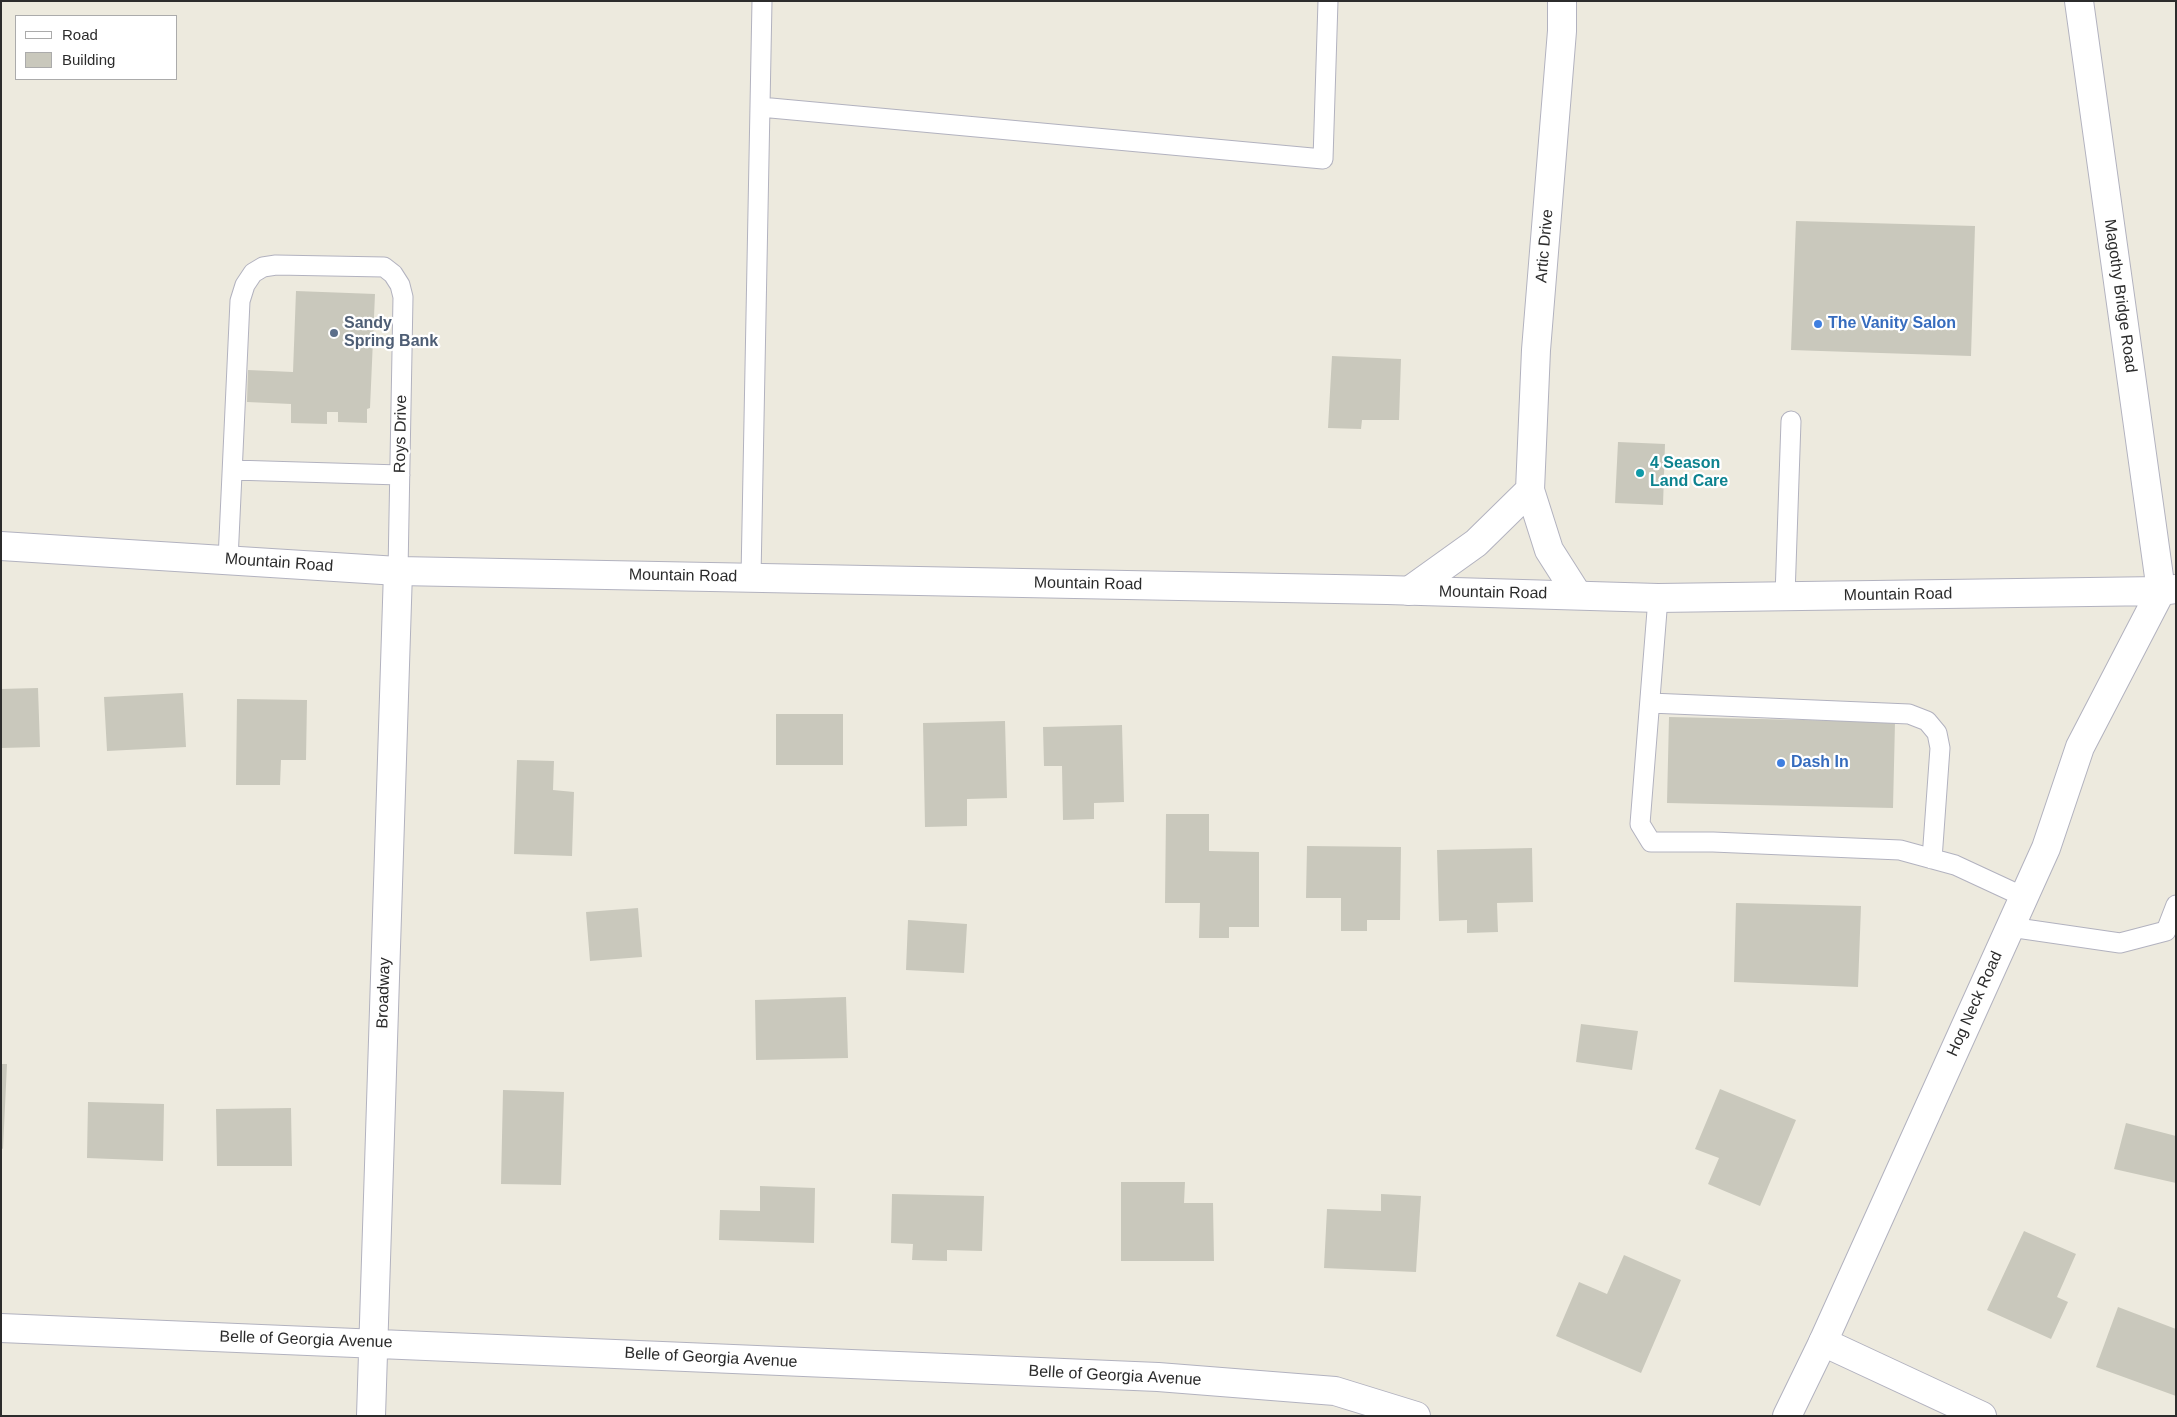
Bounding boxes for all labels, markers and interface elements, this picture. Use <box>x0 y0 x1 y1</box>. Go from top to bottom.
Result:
legend <box>15 15 178 80</box>
text: Road <box>62 26 98 43</box>
text: Building <box>62 51 115 68</box>
street label: Artic Drive <box>1532 208 1558 284</box>
street label: Magothy Bridge Road <box>2100 218 2140 374</box>
place label: Sandy Spring Bank <box>344 314 438 352</box>
place label: The Vanity Salon <box>1828 314 1956 334</box>
marker: The Vanity Salon <box>1812 318 1824 330</box>
marker: Sandy Spring Bank <box>328 327 340 339</box>
street label: Roys Drive <box>391 395 411 473</box>
place label: 4 Season Land Care <box>1650 454 1728 492</box>
marker: 4 Season Land Care <box>1634 467 1646 479</box>
street label: Mountain Road <box>224 550 334 576</box>
street label: Mountain Road <box>629 565 737 587</box>
street label: Mountain Road <box>1034 573 1142 595</box>
street label: Mountain Road <box>1439 582 1547 604</box>
street label: Mountain Road <box>1844 584 1952 606</box>
place label: Dash In <box>1791 753 1849 773</box>
marker: Dash In <box>1775 757 1787 769</box>
street label: Hog Neck Road <box>1943 949 2007 1059</box>
street label: Broadway <box>373 957 395 1029</box>
street label: Belle of Georgia Avenue <box>219 1327 393 1353</box>
street label: Belle of Georgia Avenue <box>624 1344 798 1372</box>
street label: Belle of Georgia Avenue <box>1028 1362 1202 1390</box>

